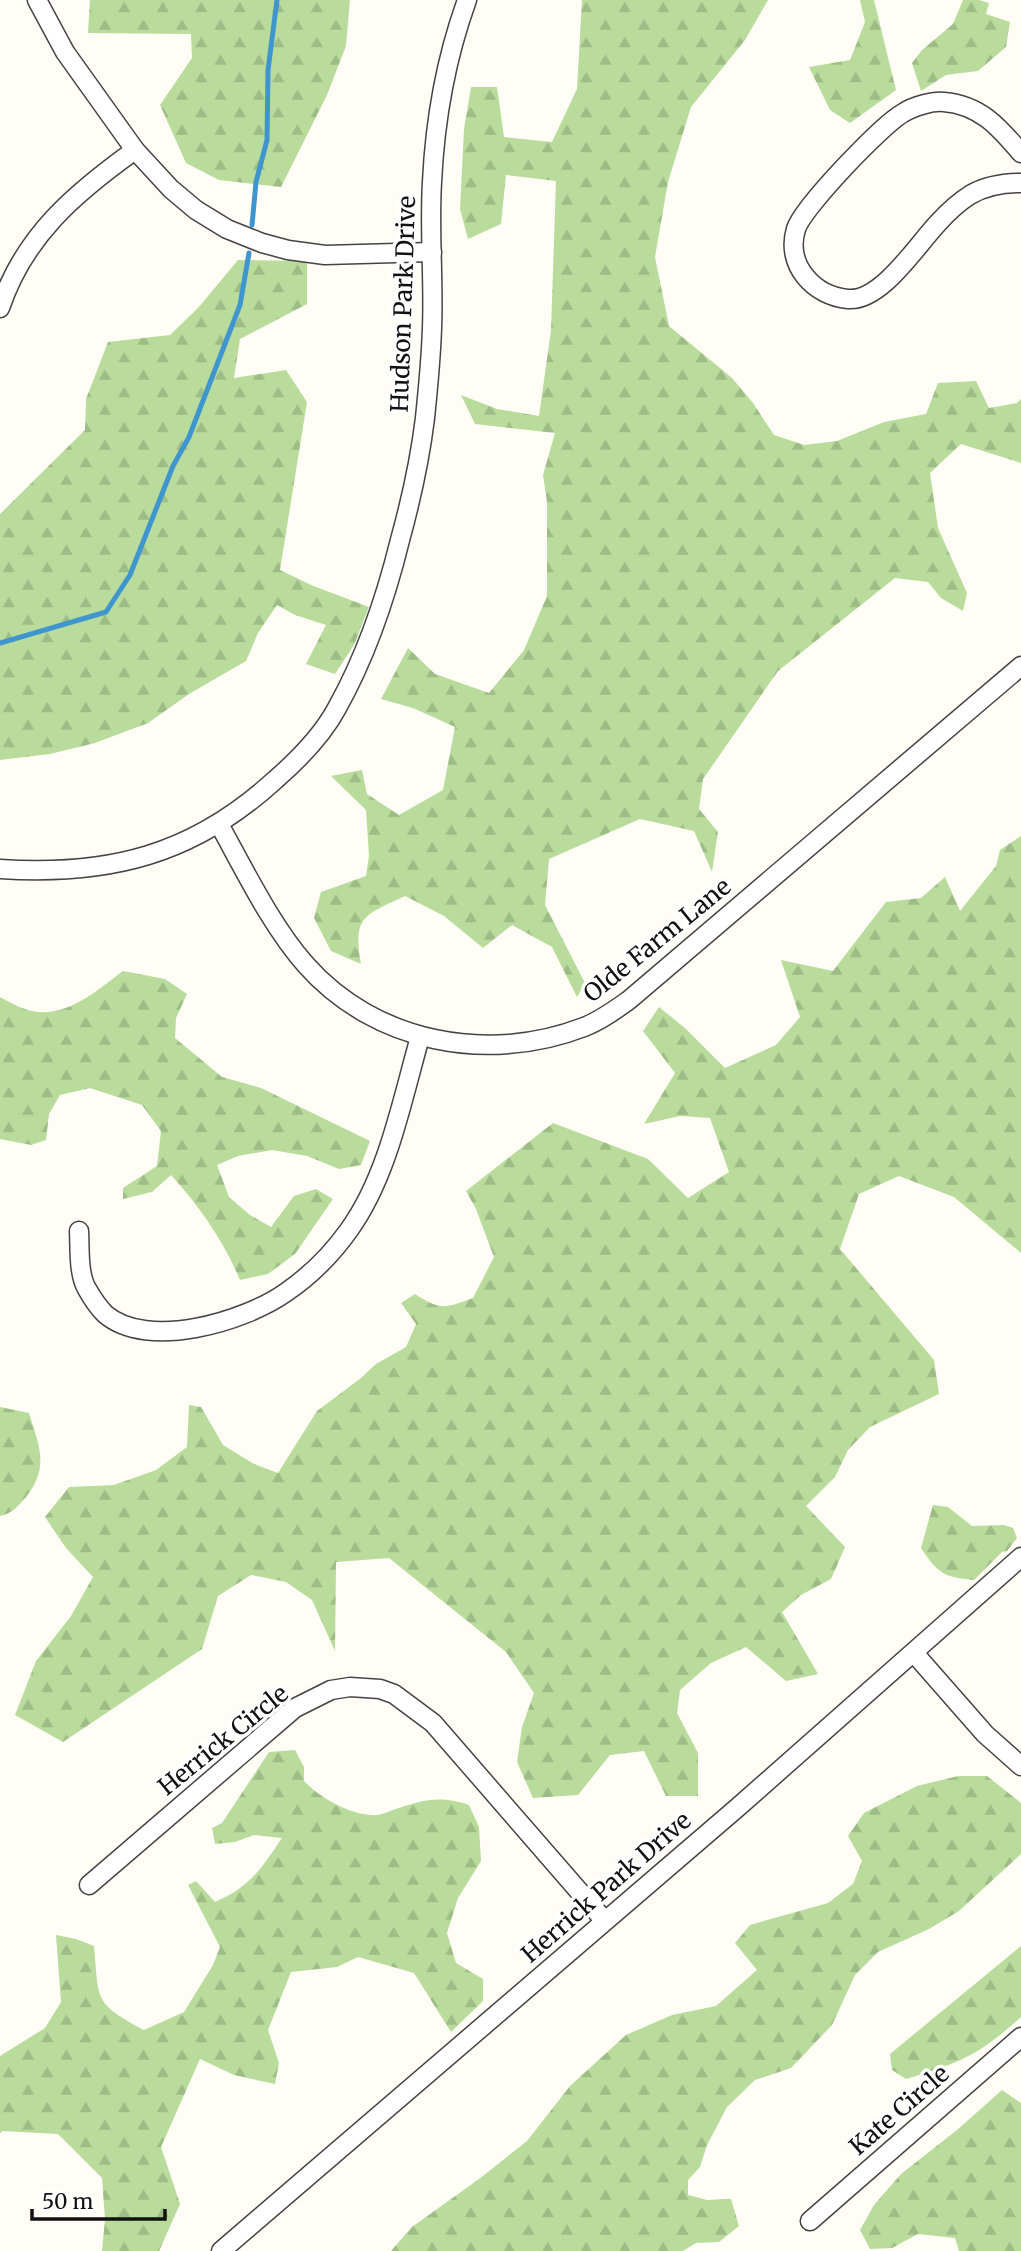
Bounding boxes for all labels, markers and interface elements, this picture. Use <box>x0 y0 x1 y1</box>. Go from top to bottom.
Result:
street label: Hudson Park Drive <box>384 195 422 413</box>
street label: Olde Farm Lane <box>577 871 737 1009</box>
street label: Herrick Circle <box>152 1678 294 1802</box>
street label: Herrick Park Drive <box>515 1805 697 1969</box>
street label: Kate Circle <box>843 2058 955 2162</box>
scale bar <box>32 2178 164 2222</box>
text: 50 m <box>42 2188 93 2215</box>

